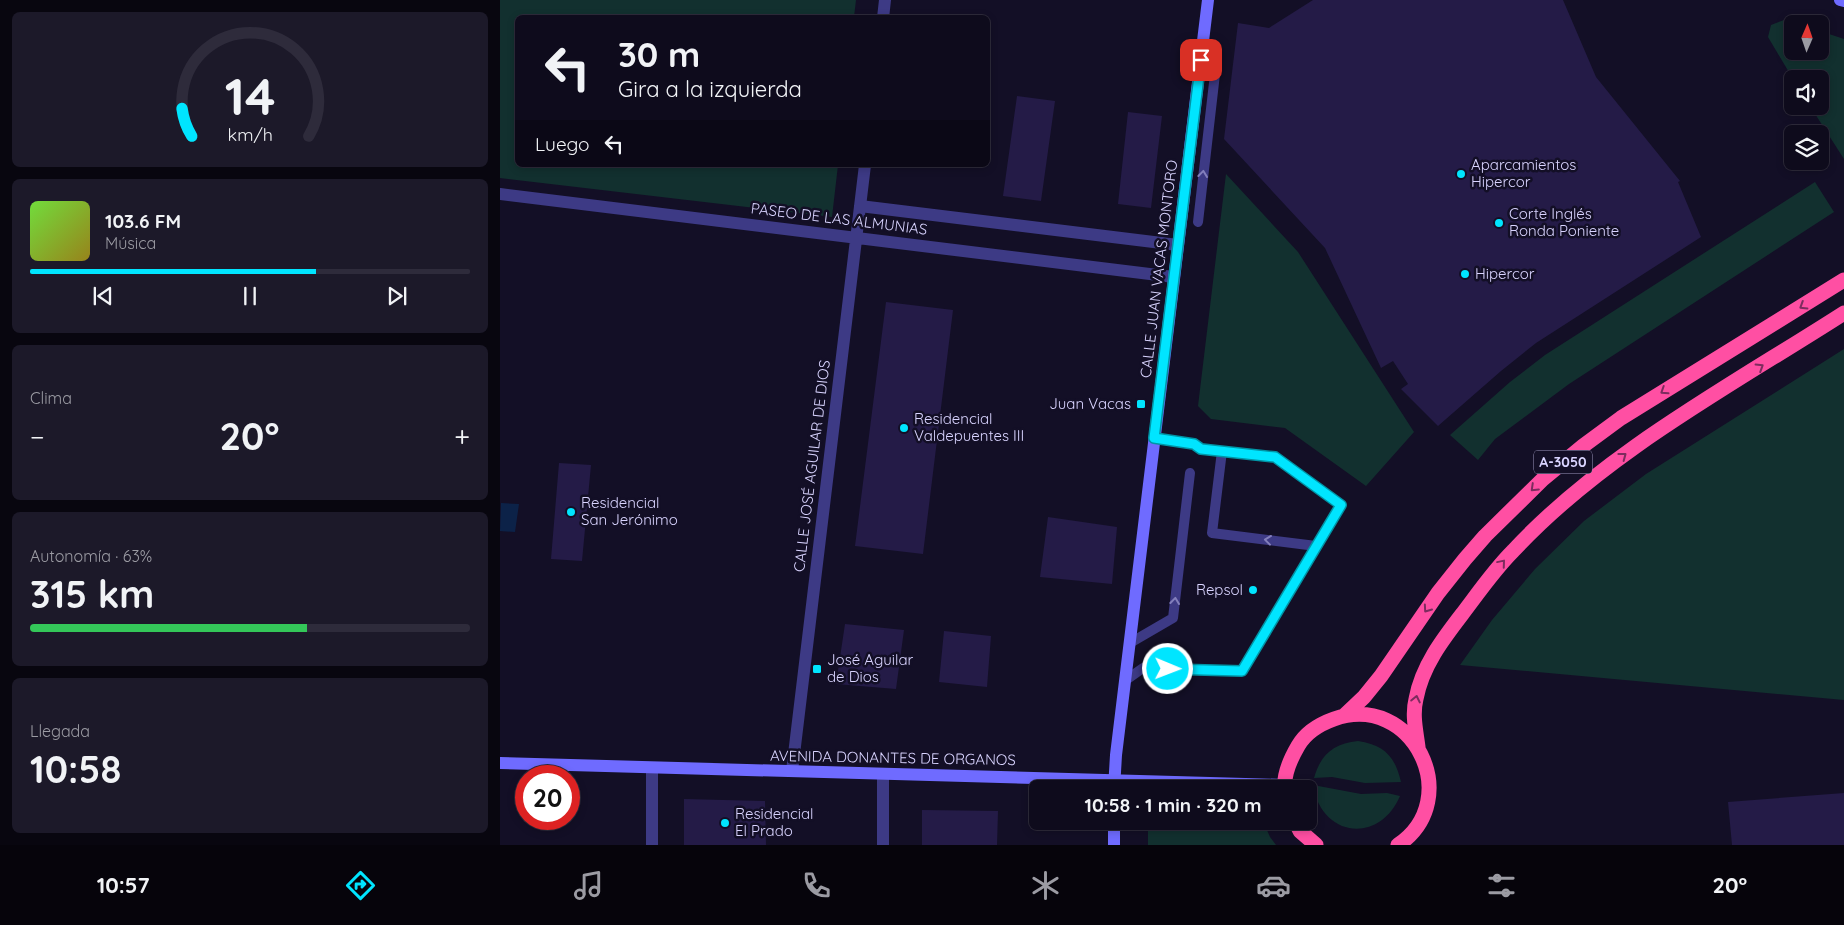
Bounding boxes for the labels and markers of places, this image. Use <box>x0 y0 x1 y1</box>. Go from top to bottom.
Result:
pin <box>1180 39 1222 81</box>
place label: Aparcamientos Hipercor <box>1471 155 1576 191</box>
marker: Aparcamientos Hipercor <box>1455 168 1467 180</box>
place label: Corte Inglés Ronda Poniente <box>1509 204 1619 240</box>
marker: Corte Inglés Ronda Poniente <box>1493 217 1505 229</box>
place label: Hipercor <box>1475 264 1535 283</box>
marker: Hipercor <box>1459 268 1471 280</box>
place label: Juan Vacas <box>1049 394 1131 413</box>
marker: Juan Vacas <box>1135 398 1147 410</box>
place label: Residencial Valdepuentes III <box>914 409 1024 445</box>
marker: Residencial Valdepuentes III <box>898 422 910 434</box>
place label: Residencial San Jerónimo <box>581 493 678 529</box>
marker: Residencial San Jerónimo <box>565 506 577 518</box>
place label: Repsol <box>1196 580 1243 599</box>
marker: Repsol <box>1247 584 1259 596</box>
place label: José Aguilar de Dios <box>827 650 913 686</box>
marker: José Aguilar de Dios <box>811 663 823 675</box>
place label: Residencial El Prado <box>735 804 813 840</box>
marker: Residencial El Prado <box>719 817 731 829</box>

